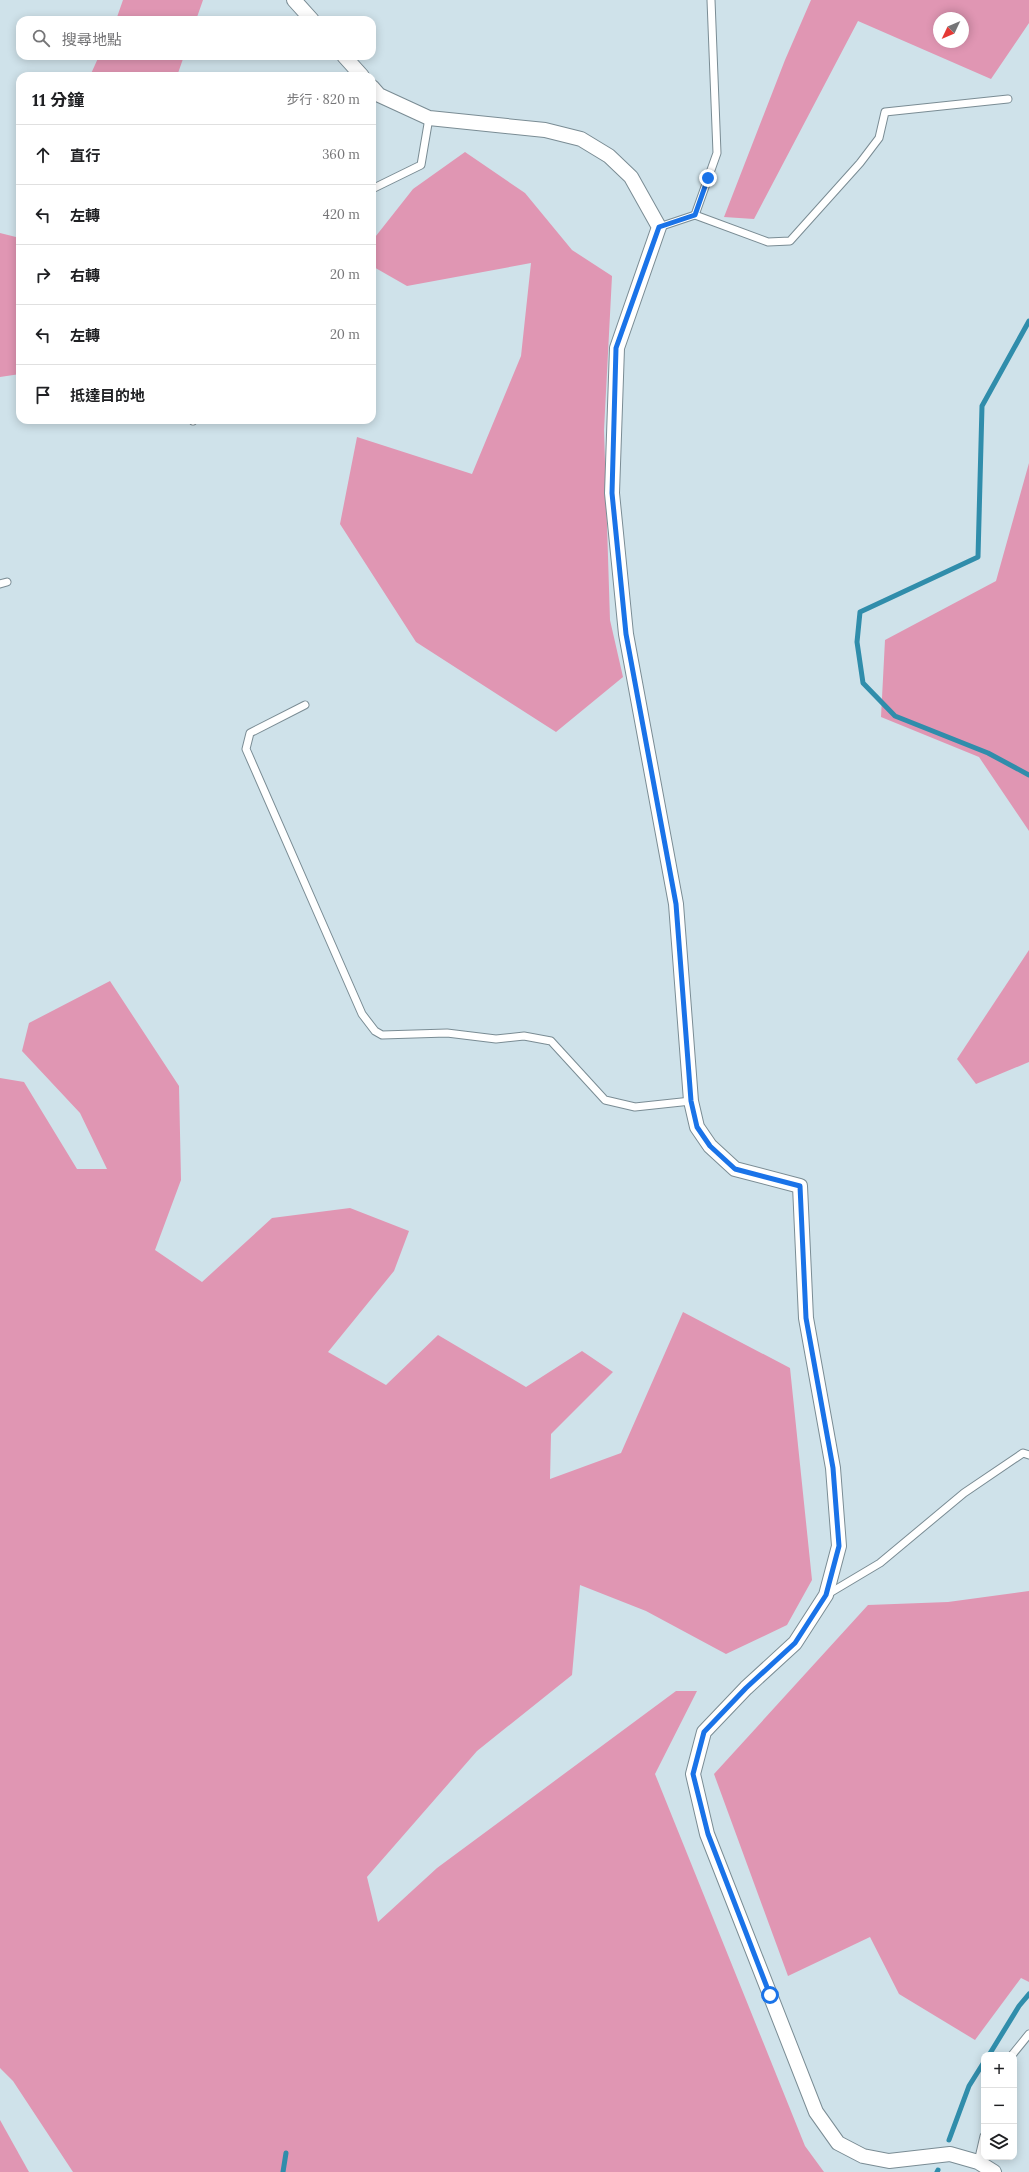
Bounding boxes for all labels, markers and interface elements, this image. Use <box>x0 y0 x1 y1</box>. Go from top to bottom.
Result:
north arrow <box>933 12 969 48</box>
search box <box>16 16 376 60</box>
icon: search <box>30 27 52 49</box>
text: 搜尋地點 <box>62 30 122 49</box>
text: 11 分鐘 <box>32 89 84 111</box>
text: 步行 · 820 m <box>287 91 360 108</box>
icon: ahead <box>32 144 54 166</box>
text: 直行 <box>70 146 100 165</box>
text: 360 m <box>322 146 360 163</box>
route end <box>699 169 717 187</box>
icon: left <box>32 204 54 226</box>
text: 左轉 <box>70 206 100 225</box>
text: 420 m <box>323 206 360 223</box>
icon: right <box>32 264 54 286</box>
text: 右轉 <box>70 266 100 285</box>
text: 20 m <box>330 266 360 283</box>
icon: left <box>32 324 54 346</box>
text: 左轉 <box>70 326 100 345</box>
text: 20 m <box>330 326 360 343</box>
icon: arrive <box>32 384 54 406</box>
text: 抵達目的地 <box>70 386 145 405</box>
route start <box>761 1986 779 2004</box>
map controls <box>981 2052 1017 2160</box>
button: + <box>981 2052 1017 2088</box>
button: − <box>981 2088 1017 2124</box>
button: layers <box>981 2124 1017 2160</box>

